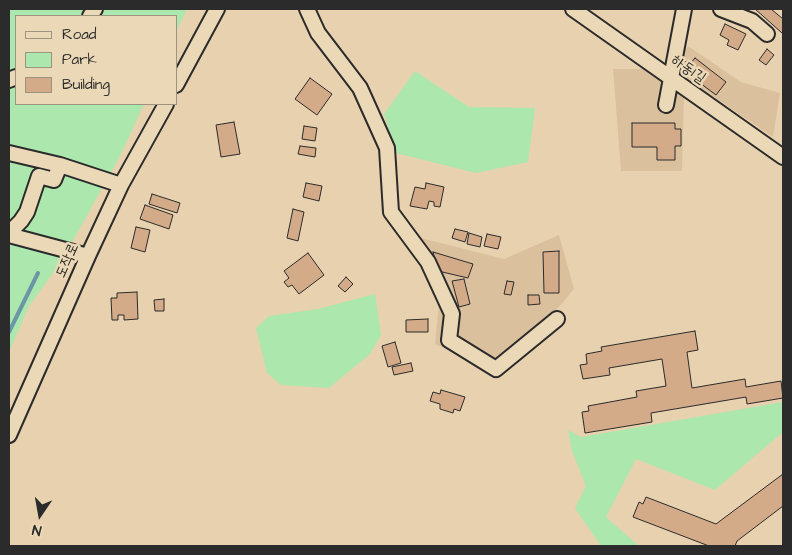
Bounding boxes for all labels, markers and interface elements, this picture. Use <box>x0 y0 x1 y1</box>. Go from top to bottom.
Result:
legend <box>15 15 178 105</box>
text: Road <box>62 24 96 45</box>
text: Park <box>62 49 97 70</box>
street label: 하동1길 <box>667 52 709 88</box>
text: Building <box>62 74 110 95</box>
street label: 도작로 <box>52 241 84 281</box>
north arrow <box>15 490 65 540</box>
text: N <box>31 519 43 540</box>

